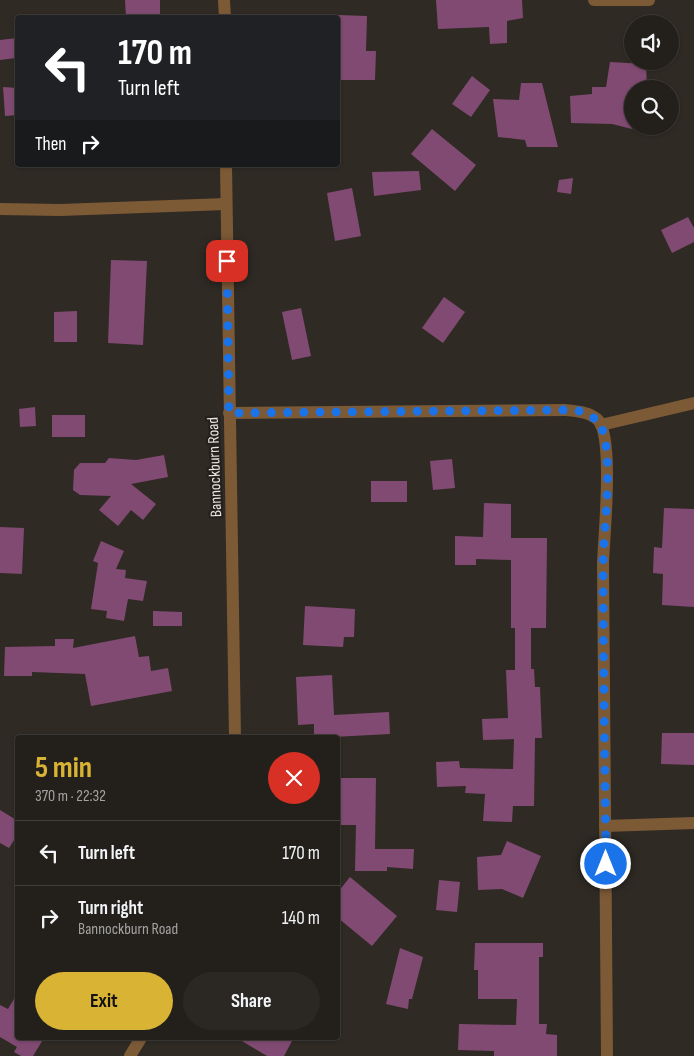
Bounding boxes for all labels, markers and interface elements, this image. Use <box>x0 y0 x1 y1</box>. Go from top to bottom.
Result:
map controls <box>624 15 679 135</box>
button: sound <box>624 15 679 70</box>
text: 170 m <box>118 32 192 75</box>
icon: left <box>35 35 100 100</box>
text: Turn left <box>118 75 180 102</box>
button: search <box>624 80 679 135</box>
icon: right <box>76 130 104 158</box>
text: Then <box>35 133 66 156</box>
pin <box>206 240 248 282</box>
icon: arrive <box>213 247 241 275</box>
street label: Bannockburn Road <box>204 417 226 517</box>
text: 5 min <box>35 750 92 786</box>
button: close <box>268 752 320 804</box>
text: 370 m · 22:32 <box>35 787 106 806</box>
position arrow <box>579 837 631 889</box>
icon: left <box>35 839 63 867</box>
text: Turn left <box>78 842 135 865</box>
text: 170 m <box>282 842 320 865</box>
text: Turn right <box>78 897 143 920</box>
icon: right <box>35 904 63 932</box>
text: 140 m <box>282 907 320 930</box>
text: Bannockburn Road <box>78 920 178 939</box>
button: Exit <box>35 972 173 1030</box>
button: Share <box>183 972 320 1030</box>

